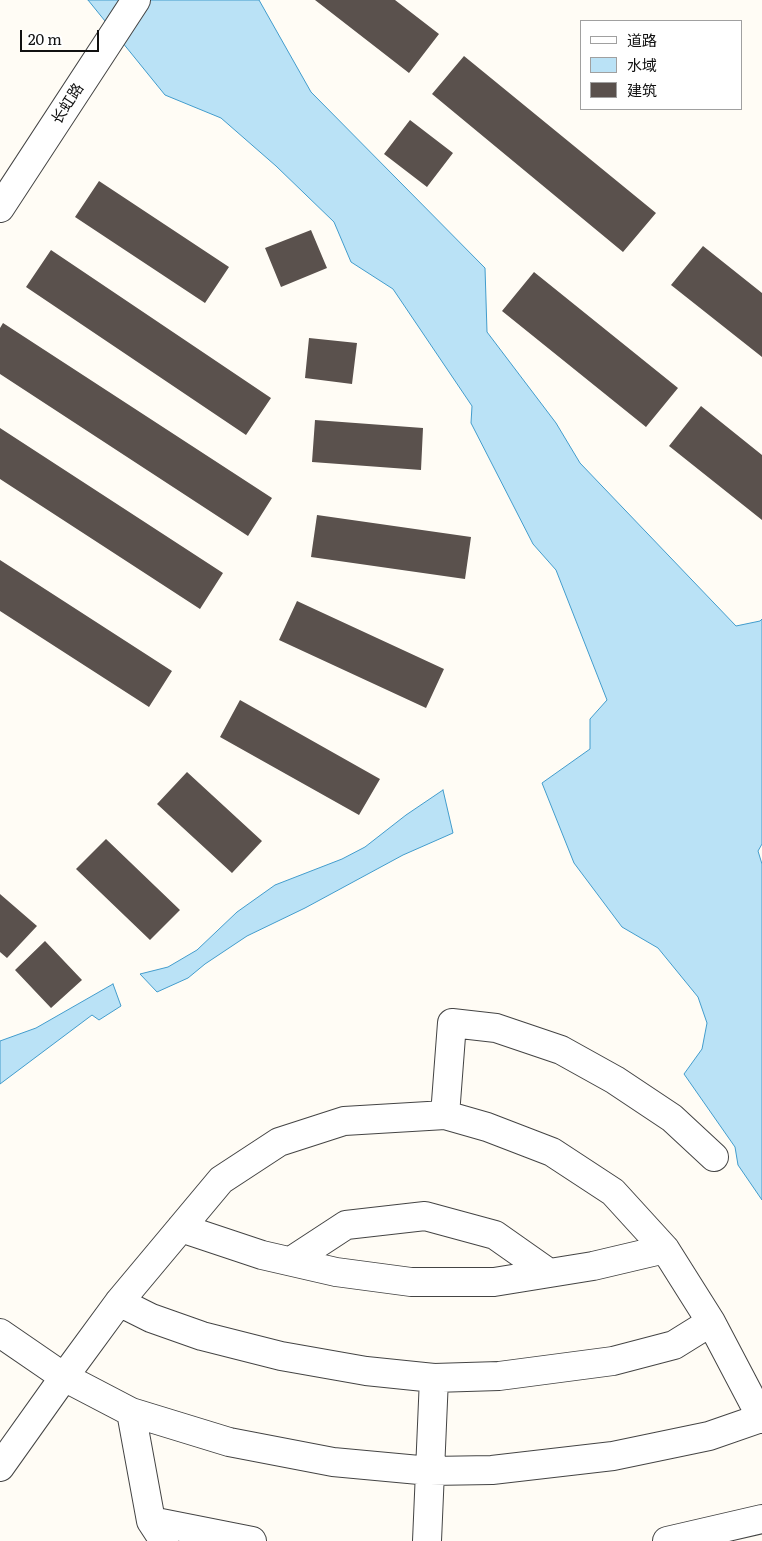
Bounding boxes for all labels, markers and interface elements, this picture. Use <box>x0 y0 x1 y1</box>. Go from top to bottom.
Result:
scale bar <box>22 20 101 52</box>
legend <box>580 20 742 110</box>
text: 20 m <box>28 27 62 50</box>
text: 道路 <box>627 28 657 51</box>
text: 水域 <box>627 53 657 76</box>
text: 建筑 <box>627 78 657 101</box>
street label: 长虹路 <box>48 80 88 128</box>

